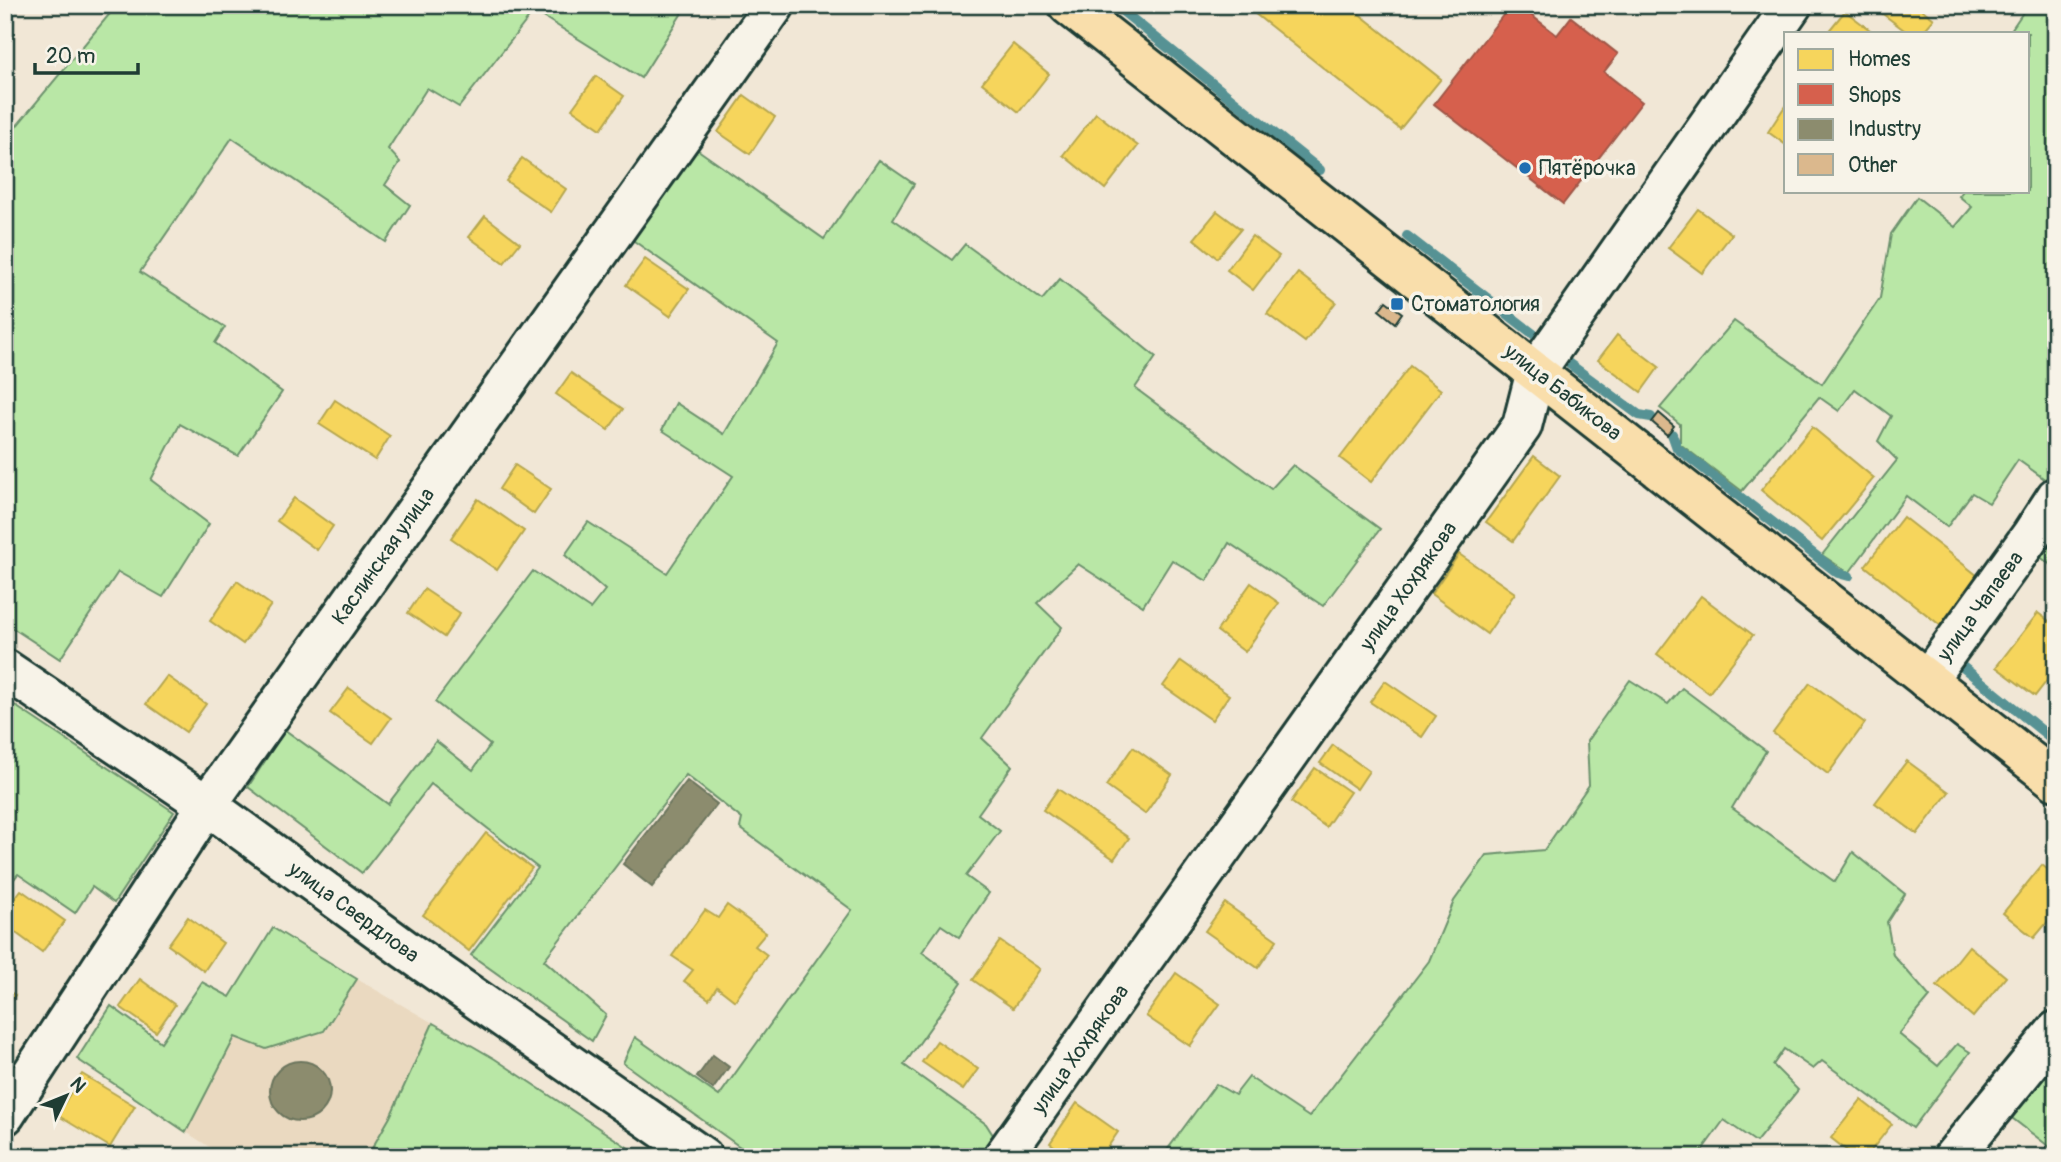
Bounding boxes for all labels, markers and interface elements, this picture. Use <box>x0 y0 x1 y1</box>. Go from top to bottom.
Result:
scale bar <box>35 32 138 76</box>
legend <box>1784 32 2030 192</box>
text: 20 m <box>46 43 95 70</box>
text: Homes <box>1848 46 1911 73</box>
text: Shops <box>1848 82 1901 109</box>
text: Industry <box>1848 116 1921 143</box>
text: Other <box>1848 152 1898 179</box>
place label: Пятёрочка <box>1539 155 1636 182</box>
marker: Пятёрочка <box>1517 160 1533 176</box>
place label: Стоматология <box>1411 291 1540 318</box>
marker: Стоматология <box>1389 296 1405 312</box>
street label: улица Бабикова <box>1498 337 1627 447</box>
street label: Каслинская улица <box>326 482 441 630</box>
street label: улица Хохрякова <box>1353 516 1463 657</box>
street label: улица Чапаева <box>1931 546 2030 668</box>
street label: улица Свердлова <box>282 855 425 969</box>
street label: улица Хохрякова <box>1025 979 1135 1120</box>
north arrow <box>32 1060 102 1130</box>
text: N <box>65 1072 91 1098</box>

